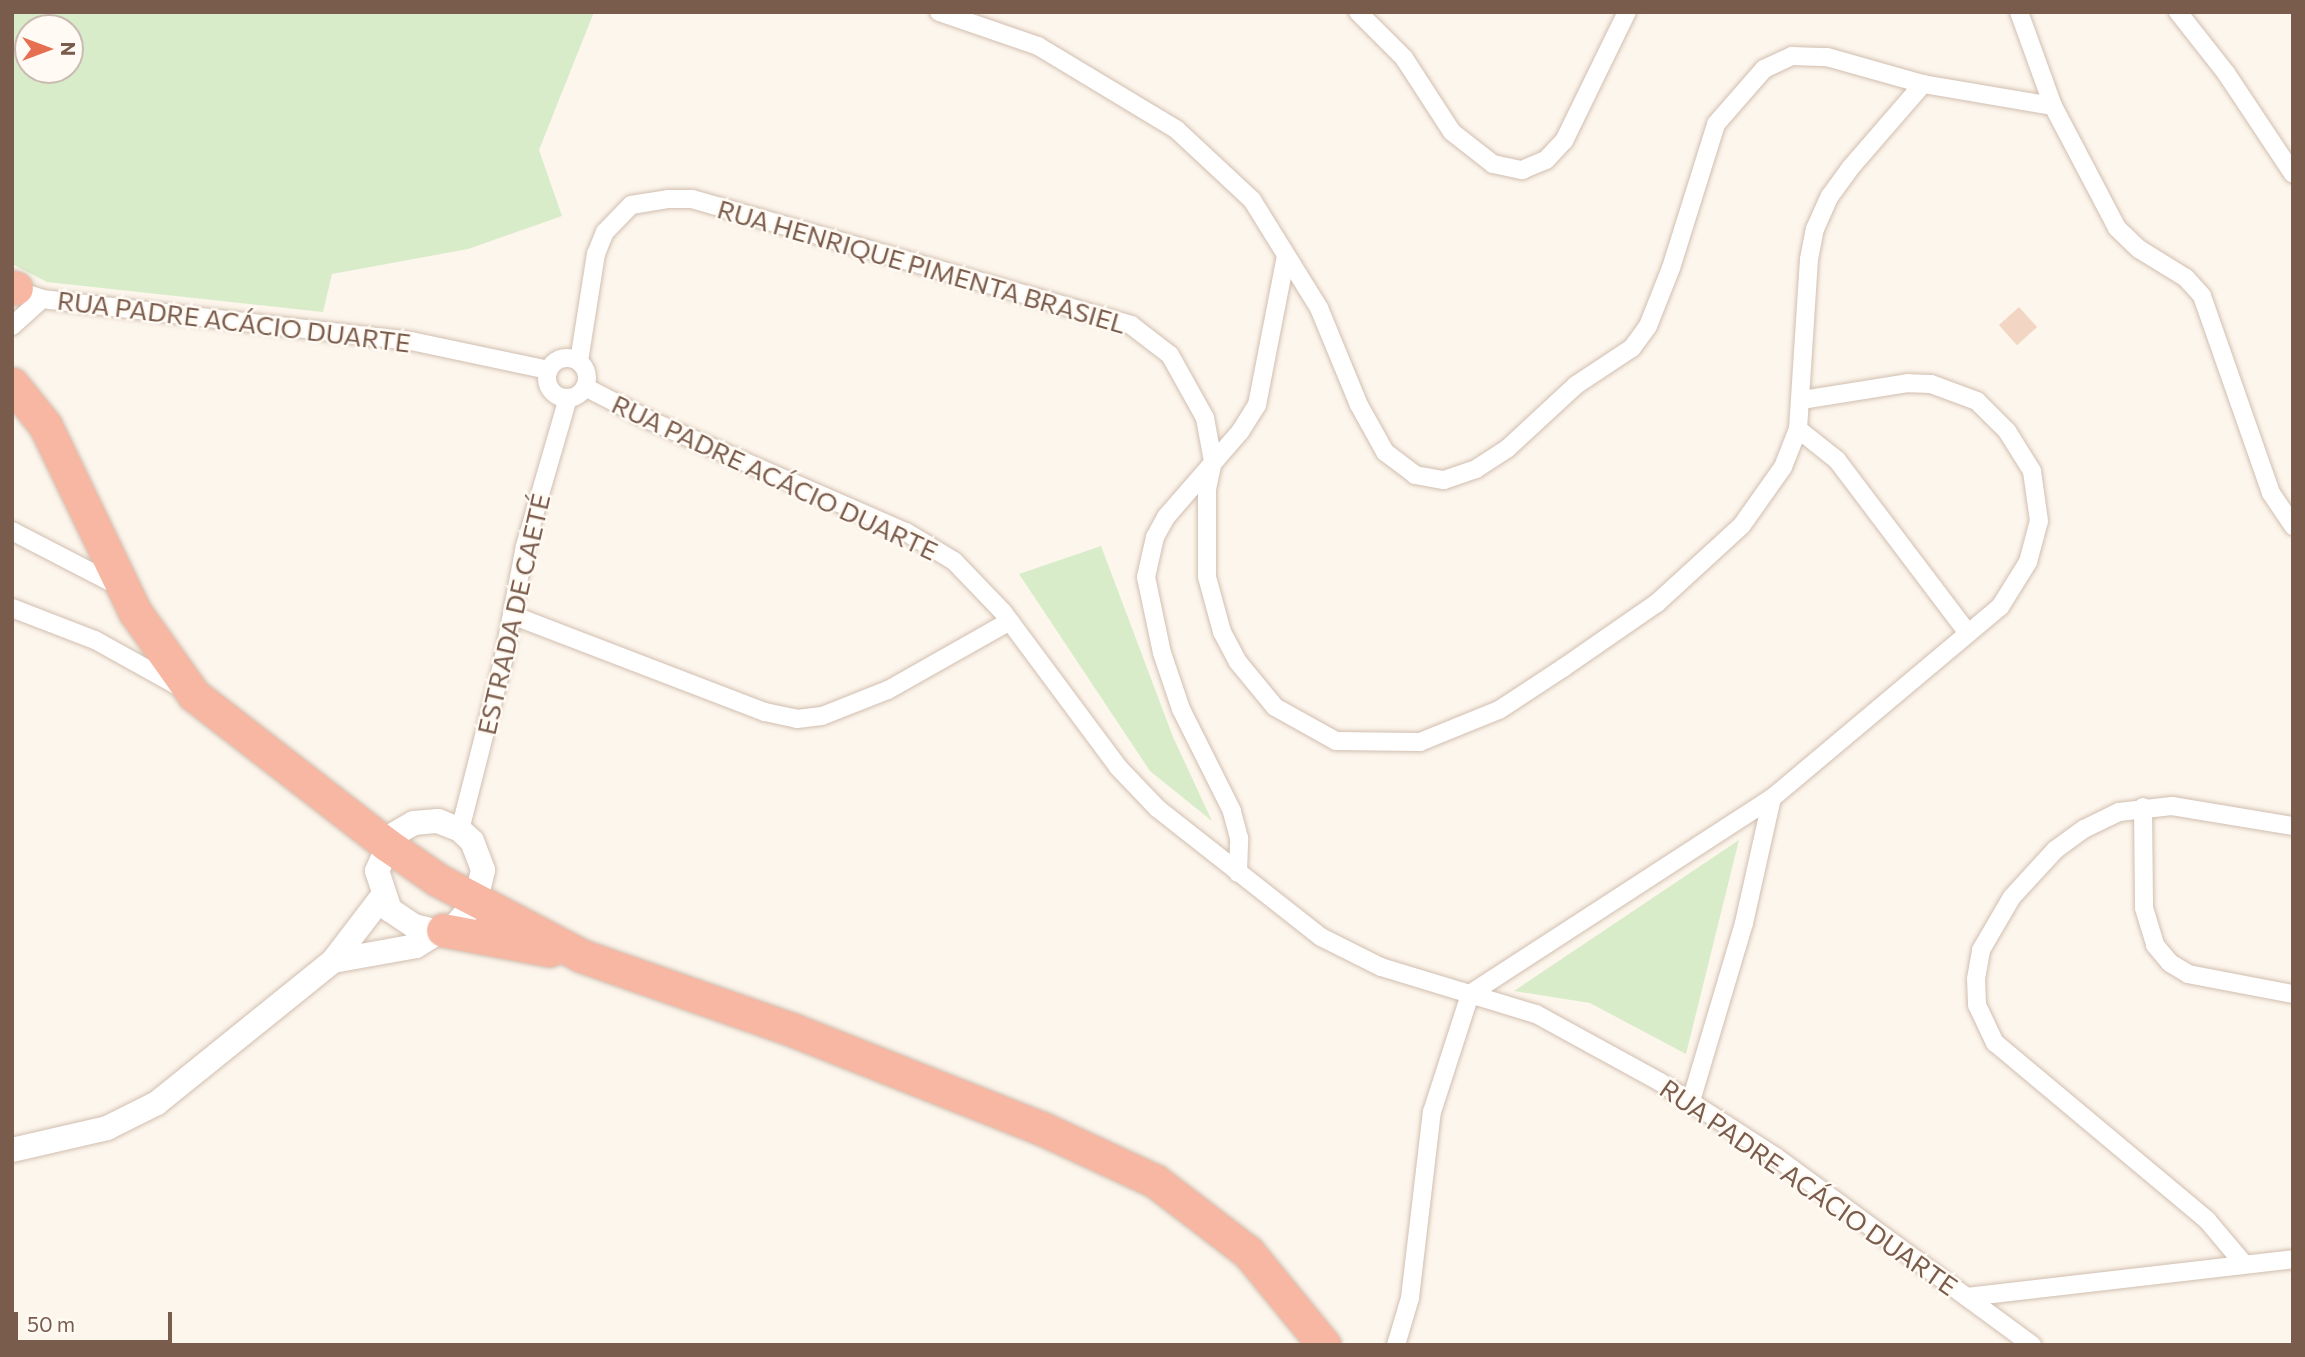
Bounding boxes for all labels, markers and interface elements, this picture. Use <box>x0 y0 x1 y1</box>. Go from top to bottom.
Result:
north arrow <box>14 14 84 84</box>
text: N <box>57 42 80 56</box>
street label: RUA HENRIQUE PIMENTA BRASIEL <box>714 193 1130 339</box>
street label: RUA PADRE ACÁCIO DUARTE <box>56 284 412 358</box>
street label: RUA PADRE ACÁCIO DUARTE <box>607 388 943 566</box>
street label: ESTRADA DE CAETÉ <box>470 490 556 738</box>
street label: RUA PADRE ACÁCIO DUARTE <box>1654 1072 1964 1302</box>
scale bar <box>18 1298 175 1342</box>
text: 50 m <box>27 1311 75 1336</box>

